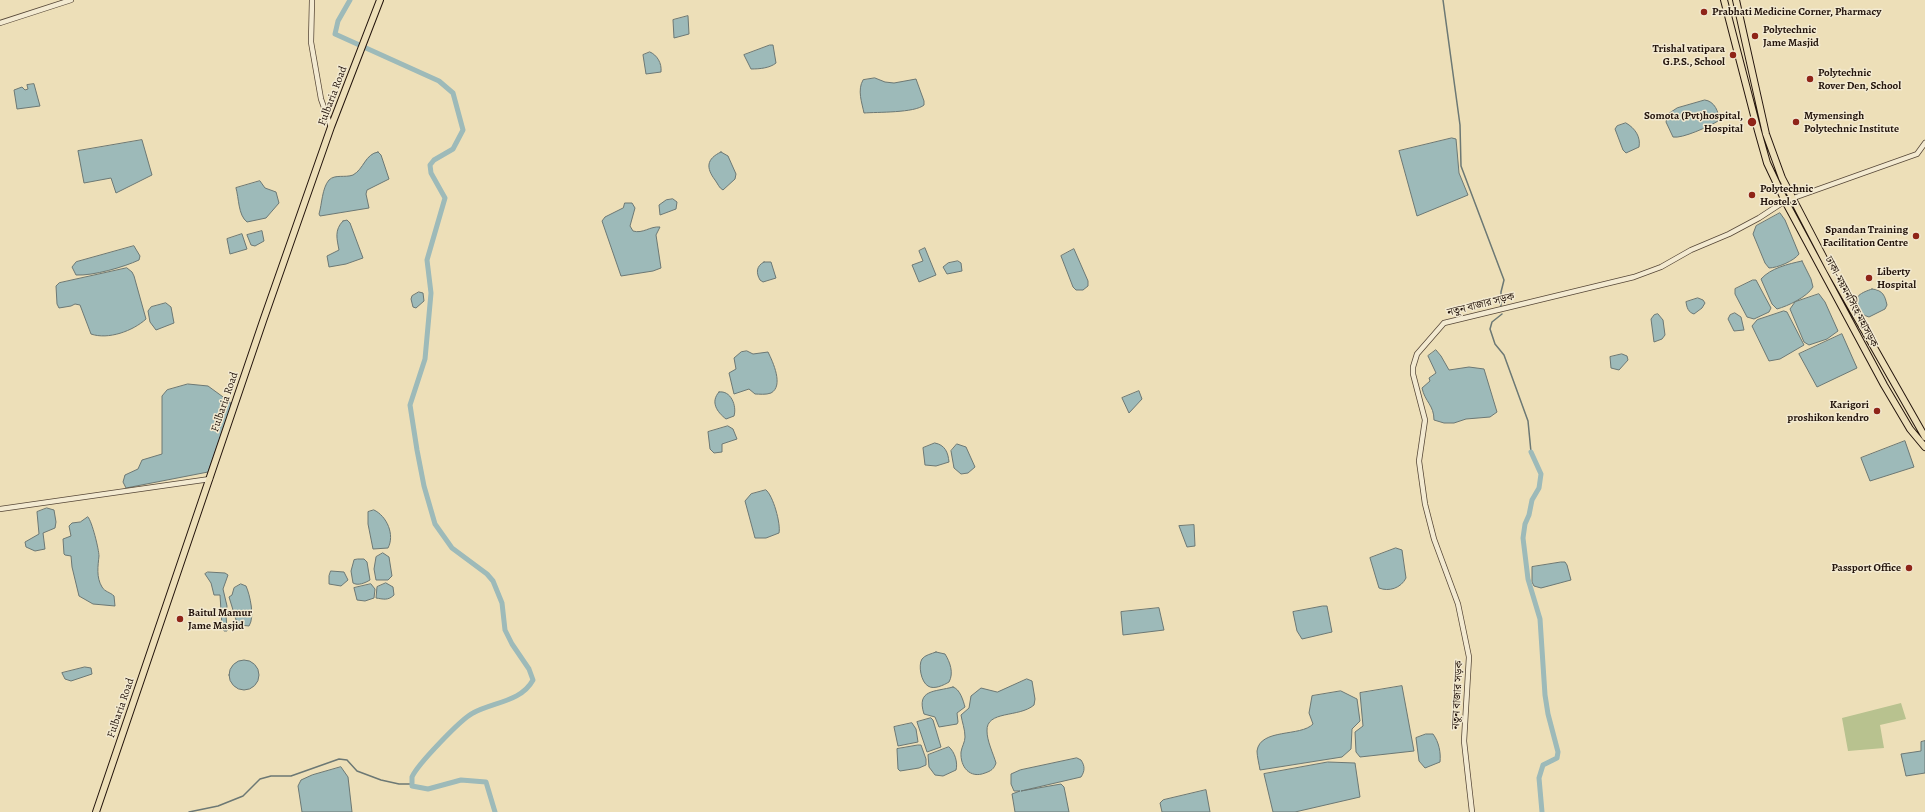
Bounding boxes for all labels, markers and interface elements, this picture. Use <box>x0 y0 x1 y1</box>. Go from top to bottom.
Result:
place label: Prabhati Medicine Corner, Pharmacy <box>1712 5 1881 19</box>
marker: Prabhati Medicine Corner, Pharmacy <box>1699 7 1709 17</box>
place label: Polytechnic Jame Masjid <box>1763 23 1819 49</box>
marker: Polytechnic Jame Masjid <box>1750 31 1760 41</box>
place label: Trishal vatipara G.P.S., School <box>1652 42 1725 68</box>
marker: Trishal vatipara G.P.S., School <box>1728 50 1738 60</box>
street label: Fulbaria Road <box>316 64 350 128</box>
place label: Polytechnic Rover Den, School <box>1818 66 1901 92</box>
marker: Polytechnic Rover Den, School <box>1805 74 1815 84</box>
place label: Somota (Pvt)hospital, Hospital <box>1644 109 1743 135</box>
place label: Mymensingh Polytechnic Institute <box>1804 109 1899 135</box>
marker: Somota (Pvt)hospital, Hospital <box>1746 116 1758 128</box>
marker: Mymensingh Polytechnic Institute <box>1791 117 1801 127</box>
place label: Polytechnic Hostel 2 <box>1760 182 1813 208</box>
marker: Polytechnic Hostel 2 <box>1747 190 1757 200</box>
place label: Spandan Training Facilitation Centre <box>1823 223 1908 249</box>
marker: Spandan Training Facilitation Centre <box>1911 231 1921 241</box>
street label: ঢাকা-ময়মনসিংহ মহাসড়ক <box>1822 254 1880 350</box>
place label: Liberty Hospital <box>1877 265 1916 291</box>
marker: Liberty Hospital <box>1864 273 1874 283</box>
street label: নতুন বাজার সড়ক <box>1446 290 1516 320</box>
street label: Fulbaria Road <box>209 370 241 434</box>
place label: Karigori proshikon kendro <box>1787 398 1869 424</box>
marker: Karigori proshikon kendro <box>1872 406 1882 416</box>
place label: Passport Office <box>1831 561 1901 575</box>
marker: Passport Office <box>1904 563 1914 573</box>
place label: Baitul Mamur Jame Masjid <box>188 606 252 632</box>
marker: Baitul Mamur Jame Masjid <box>175 614 185 624</box>
street label: নতুন বাজার সড়ক <box>1450 660 1466 730</box>
street label: Fulbaria Road <box>105 676 137 740</box>

